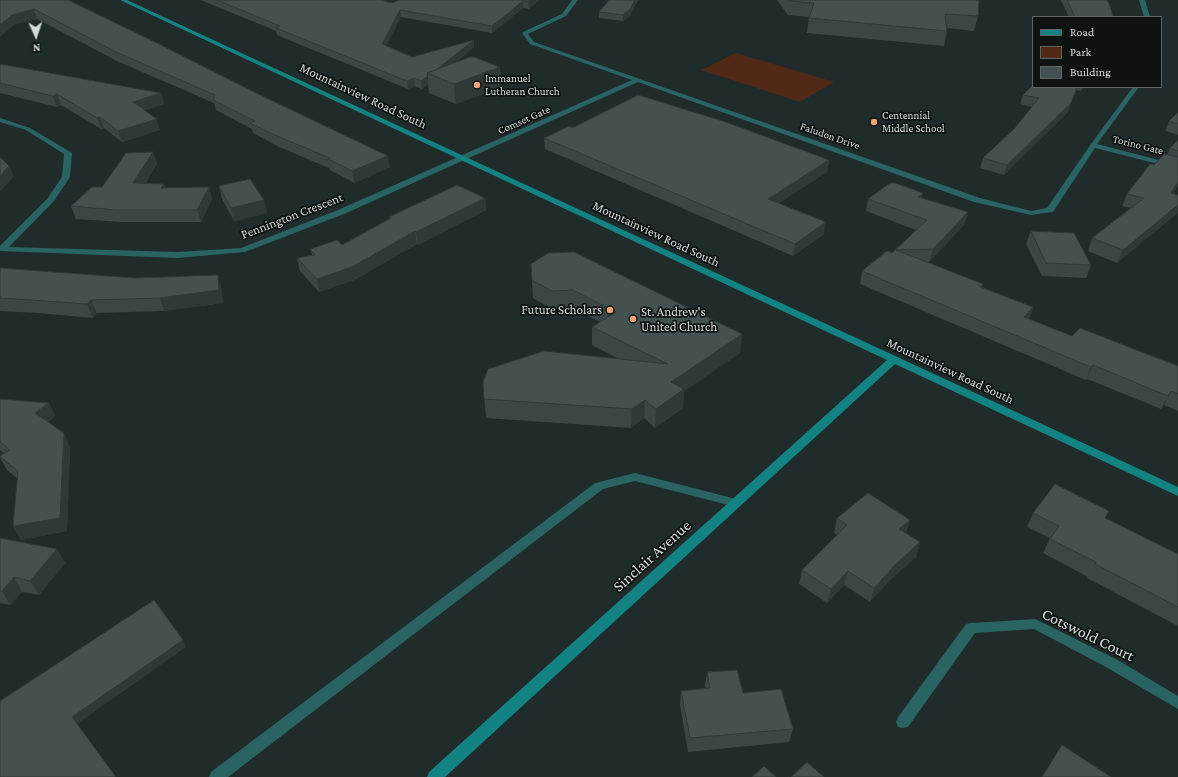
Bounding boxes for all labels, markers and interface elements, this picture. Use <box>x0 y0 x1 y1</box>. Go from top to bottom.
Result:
north arrow <box>16 16 56 56</box>
legend <box>1032 16 1162 88</box>
text: Road <box>1070 25 1094 39</box>
text: N <box>33 42 41 54</box>
text: Park <box>1070 45 1091 59</box>
street label: Mountainview Road South <box>297 60 429 132</box>
text: Building <box>1070 65 1111 79</box>
place label: Immanuel Lutheran Church <box>485 72 560 98</box>
marker: Immanuel Lutheran Church <box>472 80 482 90</box>
street label: Comset Gate <box>496 103 552 137</box>
place label: Centennial Middle School <box>882 109 945 135</box>
marker: Centennial Middle School <box>869 117 879 127</box>
street label: Faludon Drive <box>798 120 862 152</box>
street label: Torino Gate <box>1111 132 1165 158</box>
street label: Pennington Crescent <box>239 189 345 243</box>
street label: Mountainview Road South <box>590 198 722 270</box>
place label: Future Scholars <box>521 302 602 318</box>
place label: St. Andrew's United Church <box>641 304 717 335</box>
marker: Future Scholars <box>605 305 615 315</box>
marker: St. Andrew's United Church <box>628 314 638 324</box>
street label: Mountainview Road South <box>884 335 1016 407</box>
street label: Sinclair Avenue <box>609 516 695 596</box>
street label: Cotswold Court <box>1039 604 1137 666</box>

